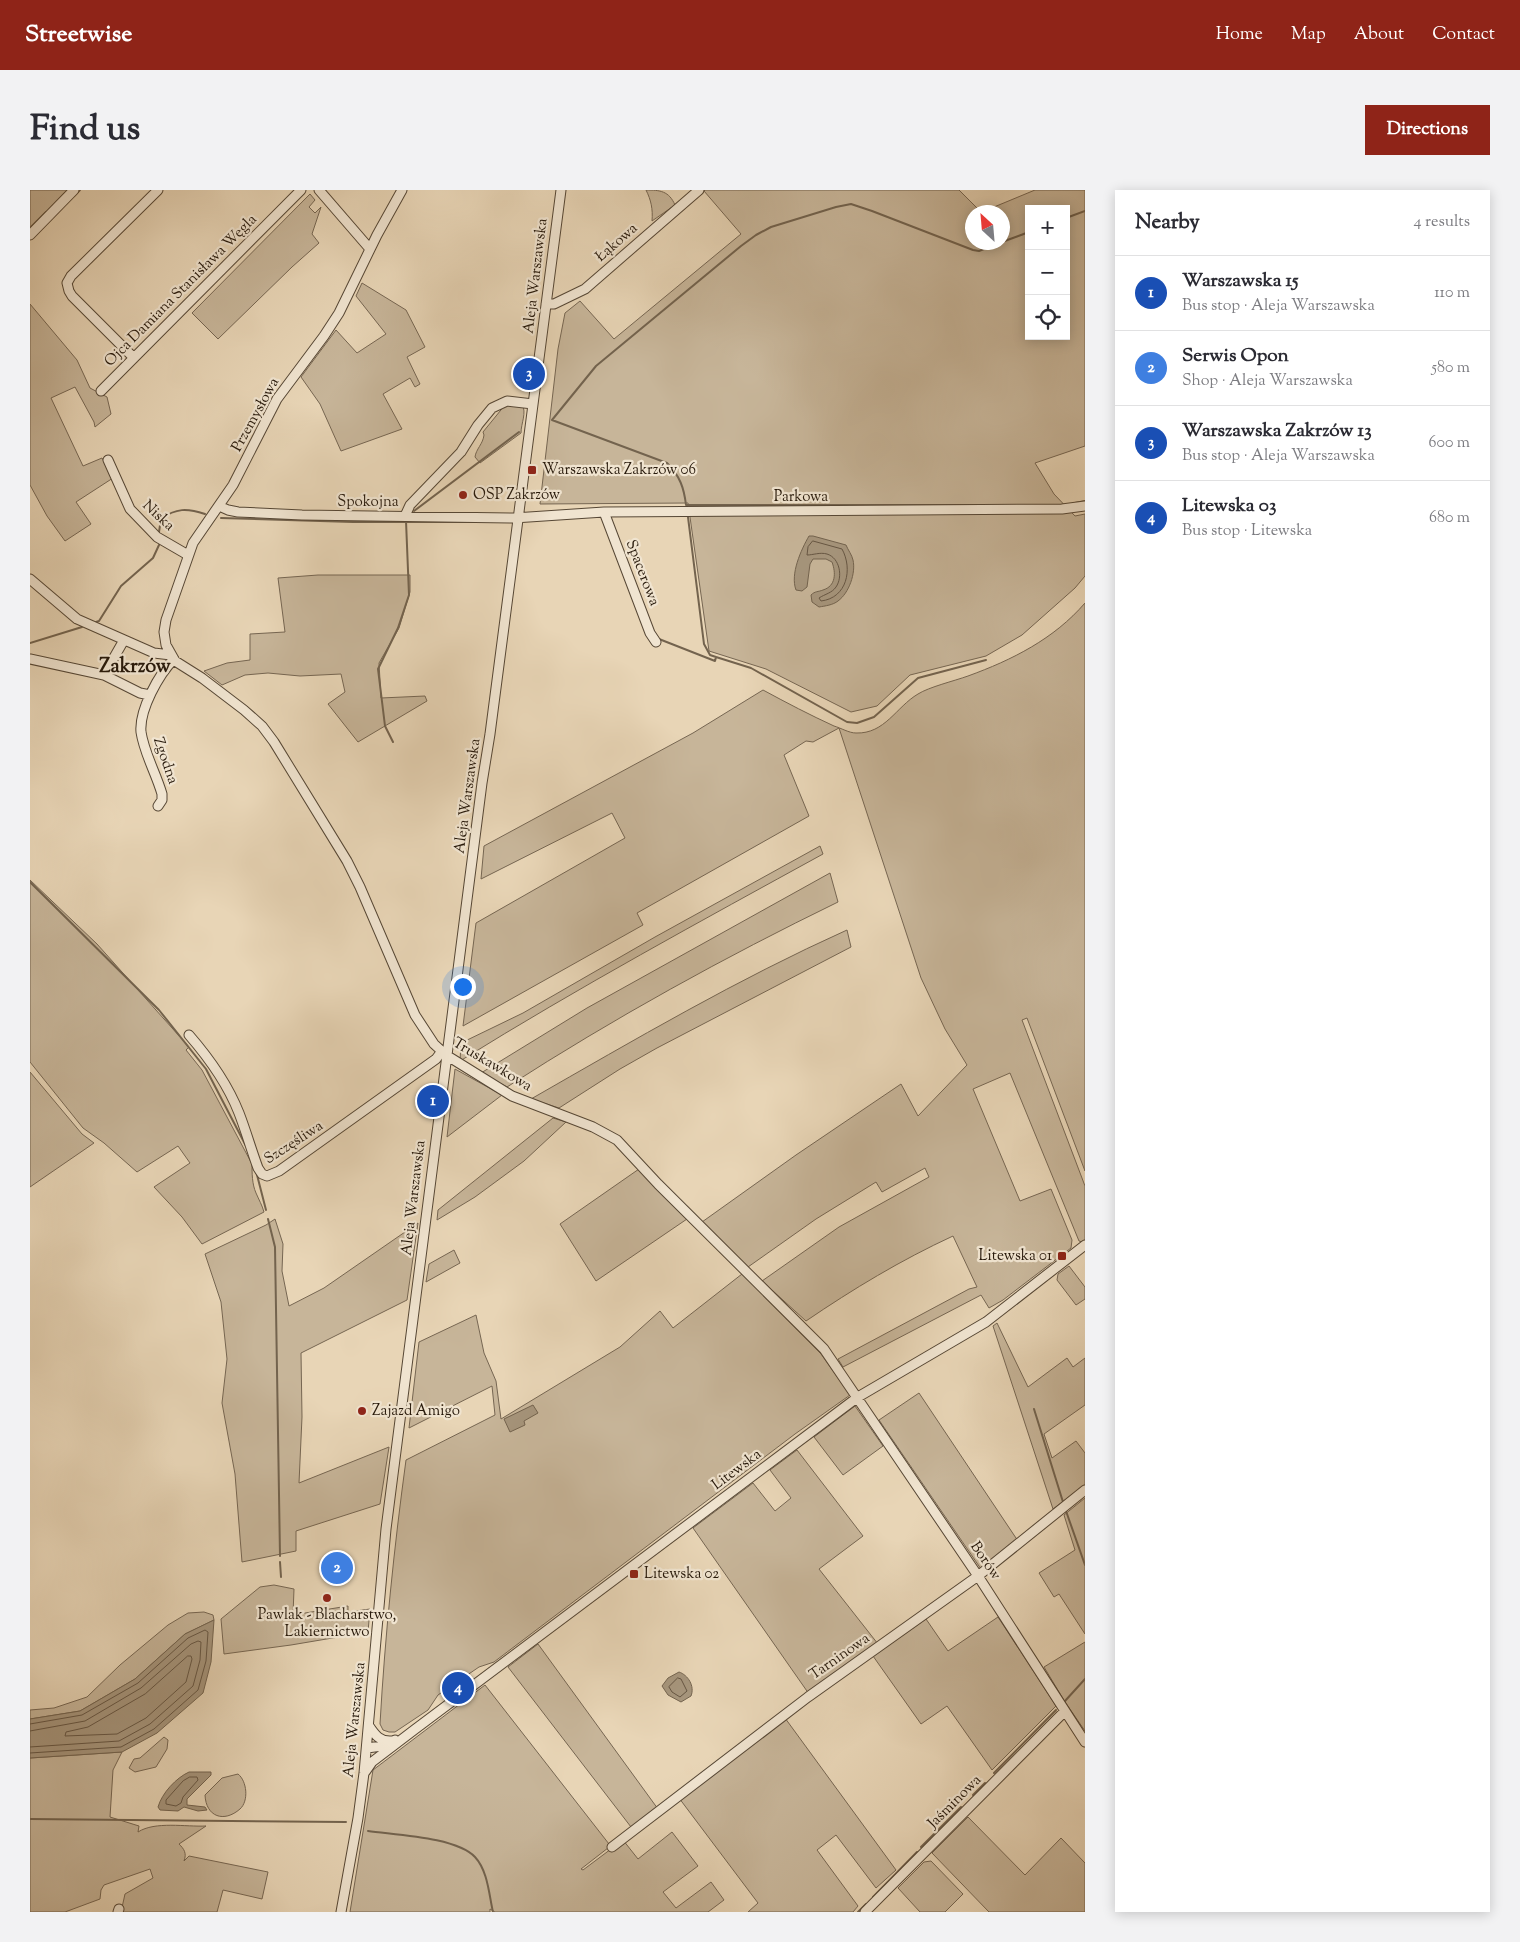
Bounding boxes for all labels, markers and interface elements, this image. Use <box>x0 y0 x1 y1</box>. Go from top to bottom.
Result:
text: Streetwise <box>25 18 132 52</box>
text: Home <box>1216 22 1263 48</box>
text: Map <box>1291 22 1326 48</box>
text: About <box>1354 22 1404 48</box>
text: Contact <box>1432 22 1495 48</box>
text: Find us <box>30 105 140 156</box>
button: Directions <box>1365 105 1490 155</box>
north arrow <box>965 205 1010 250</box>
map controls <box>1025 205 1070 340</box>
button: + <box>1025 205 1070 250</box>
text: Nearby <box>1135 208 1200 238</box>
street label: Ojca Damiana Stanisława Węgla <box>100 210 262 372</box>
text: 4 results <box>1414 211 1470 234</box>
street label: Aleja Warszawska <box>519 217 553 335</box>
street label: Łąkowa <box>591 219 643 267</box>
button: − <box>1025 250 1070 295</box>
text: Warszawska 15 <box>1182 268 1299 295</box>
text: 1 <box>1148 282 1154 305</box>
text: 110 m <box>1434 282 1470 305</box>
button: locate <box>1025 295 1070 340</box>
text: Bus stop · Aleja Warszawska <box>1182 295 1375 318</box>
text: Serwis Opon <box>1182 343 1289 370</box>
pin: 3 <box>513 355 545 393</box>
text: 2 <box>1147 357 1155 380</box>
text: 580 m <box>1431 357 1470 380</box>
text: Shop · Aleja Warszawska <box>1182 370 1353 393</box>
street label: Przemysłowa <box>227 374 285 456</box>
text: Warszawska Zakrzów 13 <box>1182 418 1372 445</box>
text: 3 <box>1148 432 1154 455</box>
text: 600 m <box>1428 432 1470 455</box>
text: Bus stop · Aleja Warszawska <box>1182 445 1375 468</box>
place label: Warszawska Zakrzów 06 <box>542 460 696 481</box>
marker: Warszawska Zakrzów 06 <box>526 464 538 476</box>
place label: OSP Zakrzów <box>473 485 560 506</box>
street label: Parkowa <box>774 487 828 508</box>
marker: OSP Zakrzów <box>457 489 469 501</box>
street label: Spokojna <box>337 492 399 513</box>
text: Litewska 03 <box>1182 493 1276 520</box>
street label: Niska <box>137 496 179 536</box>
text: 4 <box>1147 507 1155 530</box>
text: 680 m <box>1429 507 1470 530</box>
text: Bus stop · Litewska <box>1182 520 1312 543</box>
street label: Spacerowa <box>620 537 664 609</box>
district label: Zakrzów <box>99 653 171 682</box>
street label: Zgodna <box>147 735 183 787</box>
street label: Aleja Warszawska <box>450 737 486 855</box>
your location <box>450 974 476 1000</box>
street label: Truskawkowa <box>448 1033 536 1097</box>
pin: 1 <box>417 1082 449 1120</box>
street label: Szczęśliwa <box>260 1116 328 1170</box>
street label: Aleja Warszawska <box>397 1139 431 1257</box>
place label: Litewska 01 <box>979 1246 1052 1267</box>
marker: Litewska 01 <box>1056 1250 1068 1262</box>
place label: Zajazd Amigo <box>372 1401 460 1422</box>
marker: Zajazd Amigo <box>356 1405 368 1417</box>
street label: Litewska <box>708 1444 766 1496</box>
street label: Borów <box>964 1538 1006 1584</box>
pin: 2 <box>321 1549 353 1587</box>
place label: Litewska 02 <box>644 1564 719 1585</box>
marker: Litewska 02 <box>628 1568 640 1580</box>
marker: Pawlak - Blacharstwo, Lakiernictwo <box>321 1592 333 1604</box>
place label: Pawlak - Blacharstwo, Lakiernictwo <box>258 1605 396 1643</box>
street label: Tarninowa <box>806 1628 874 1685</box>
street label: Aleja Warszawska <box>338 1661 372 1779</box>
pin: 4 <box>442 1669 474 1707</box>
street label: Jaśminowa <box>923 1770 987 1834</box>

